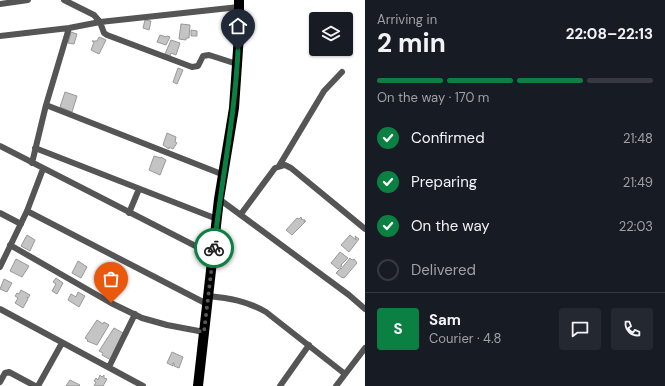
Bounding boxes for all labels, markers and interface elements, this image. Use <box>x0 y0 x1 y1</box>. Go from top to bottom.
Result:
pin <box>221 9 255 50</box>
text: Arriving in <box>377 11 437 28</box>
map controls <box>309 12 353 56</box>
button: layers <box>309 12 353 56</box>
icon: home <box>227 15 249 37</box>
text: 22:08–22:13 <box>566 24 653 44</box>
text: 2 min <box>377 26 446 60</box>
text: On the way · 170 m <box>377 89 489 106</box>
icon: check <box>377 127 399 149</box>
text: Confirmed <box>411 128 485 148</box>
text: 21:48 <box>623 130 653 147</box>
icon: check <box>377 171 399 193</box>
text: Preparing <box>411 172 477 192</box>
text: 21:49 <box>623 174 653 191</box>
icon: check <box>377 215 399 237</box>
text: On the way <box>411 216 490 236</box>
text: 22:03 <box>619 218 653 235</box>
courier <box>194 228 234 268</box>
icon: bike <box>203 237 225 259</box>
text: Delivered <box>411 260 476 280</box>
pin <box>94 262 128 303</box>
icon: bag <box>100 268 122 290</box>
button: chat <box>559 308 601 350</box>
button: phone <box>611 308 653 350</box>
text: Sam <box>429 310 461 330</box>
text: S <box>393 319 403 339</box>
text: Courier · 4.8 <box>429 330 501 347</box>

